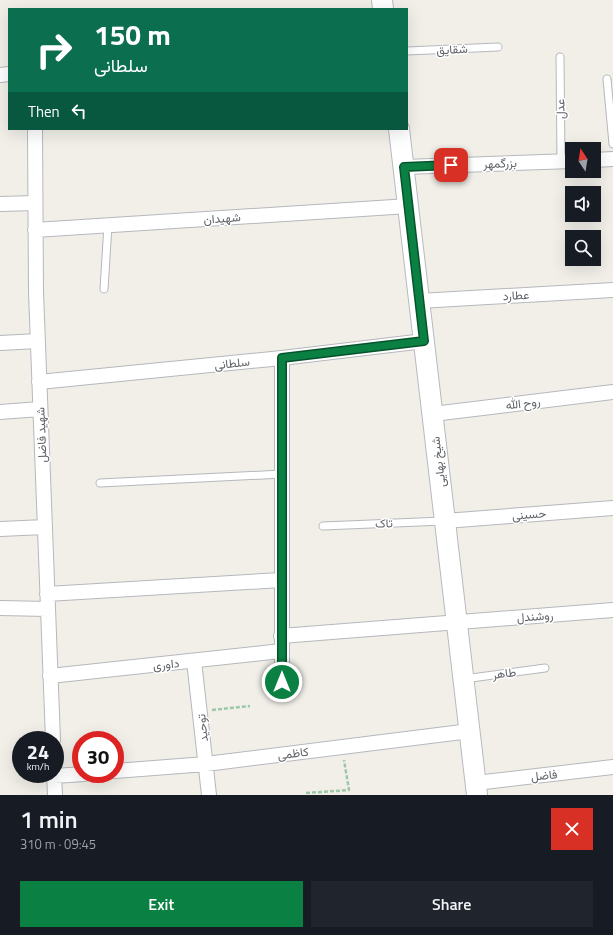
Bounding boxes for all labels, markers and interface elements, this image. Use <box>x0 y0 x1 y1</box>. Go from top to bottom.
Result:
text: 150 m <box>94 13 171 56</box>
icon: right <box>28 24 80 76</box>
street label: شقایق <box>436 39 468 59</box>
text: سلطانی <box>94 52 148 79</box>
street label: عدل <box>550 99 570 119</box>
text: Then <box>28 100 60 123</box>
icon: left <box>68 100 90 122</box>
north arrow <box>565 142 601 178</box>
map controls <box>565 142 601 266</box>
pin <box>434 148 468 182</box>
street label: بزرگمهر <box>482 153 517 173</box>
icon: arrive <box>440 154 462 176</box>
button: sound <box>565 186 601 222</box>
street label: شهیدان <box>203 207 241 229</box>
button: search <box>565 230 601 266</box>
street label: عطارد <box>502 285 530 305</box>
street label: سلطانی <box>213 352 251 374</box>
street label: روح الله <box>504 391 542 415</box>
street label: شهید فاضل <box>31 407 51 463</box>
street label: شیخ بهایی <box>425 435 451 489</box>
street label: حسینی <box>511 503 547 525</box>
street label: تاک <box>375 513 393 533</box>
street label: روشندل <box>516 605 554 627</box>
street label: داوری <box>152 653 180 675</box>
position arrow <box>261 661 303 703</box>
street label: طاهر <box>490 662 517 684</box>
street label: توحید <box>191 713 213 743</box>
speed limit sign: 30 <box>72 731 124 783</box>
text: 24 <box>27 736 49 767</box>
street label: کاظمی <box>276 742 310 764</box>
text: km/h <box>27 759 49 774</box>
street label: فاضل <box>530 764 558 786</box>
text: 1 min <box>20 801 78 837</box>
button: close <box>551 808 593 850</box>
text: 310 m · 09:45 <box>20 834 96 854</box>
button: Exit <box>20 881 303 927</box>
button: Share <box>311 881 593 927</box>

